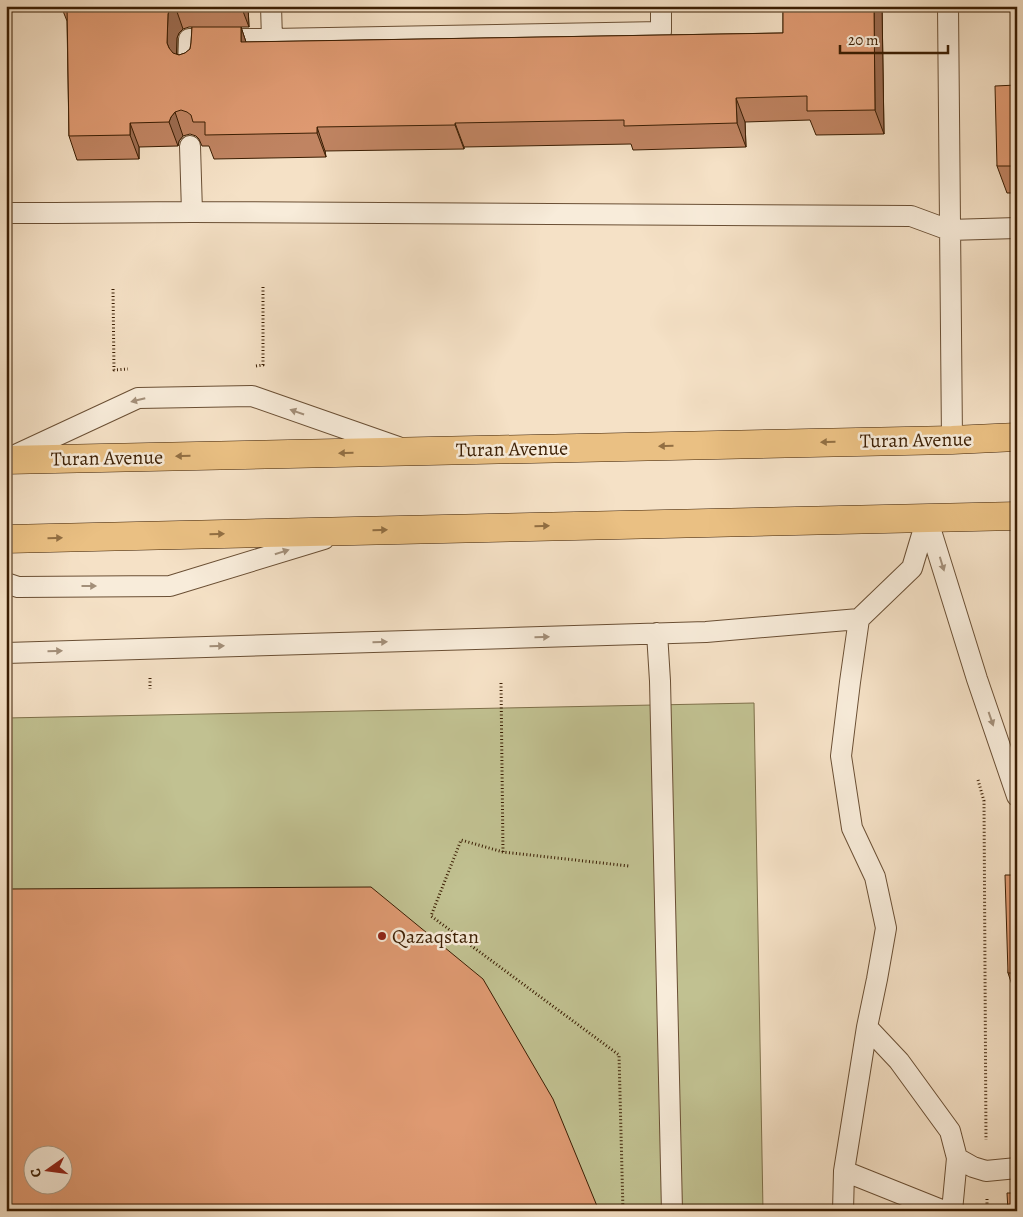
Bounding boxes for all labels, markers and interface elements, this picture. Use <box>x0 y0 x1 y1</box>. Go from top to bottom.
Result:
scale bar <box>840 22 948 54</box>
text: 20 m <box>848 30 879 50</box>
one-way arrow <box>130 396 146 404</box>
one-way arrow <box>289 408 304 416</box>
street label: Turan Avenue <box>860 426 972 454</box>
street label: Turan Avenue <box>456 435 568 463</box>
one-way arrow <box>820 439 836 447</box>
one-way arrow <box>657 442 673 450</box>
street label: Turan Avenue <box>51 444 163 472</box>
one-way arrow <box>337 449 353 457</box>
one-way arrow <box>175 452 191 460</box>
one-way arrow <box>535 522 551 530</box>
one-way arrow <box>372 526 388 534</box>
one-way arrow <box>210 530 226 538</box>
one-way arrow <box>47 533 63 541</box>
one-way arrow <box>274 547 289 555</box>
one-way arrow <box>938 557 946 572</box>
one-way arrow <box>82 582 98 590</box>
one-way arrow <box>535 633 551 641</box>
one-way arrow <box>372 637 388 645</box>
one-way arrow <box>210 642 226 650</box>
one-way arrow <box>47 647 63 655</box>
one-way arrow <box>987 712 995 727</box>
place label: Qazaqstan <box>392 923 479 950</box>
marker: Qazaqstan <box>376 930 388 942</box>
north arrow <box>22 1144 72 1194</box>
text: С <box>26 1166 46 1180</box>

